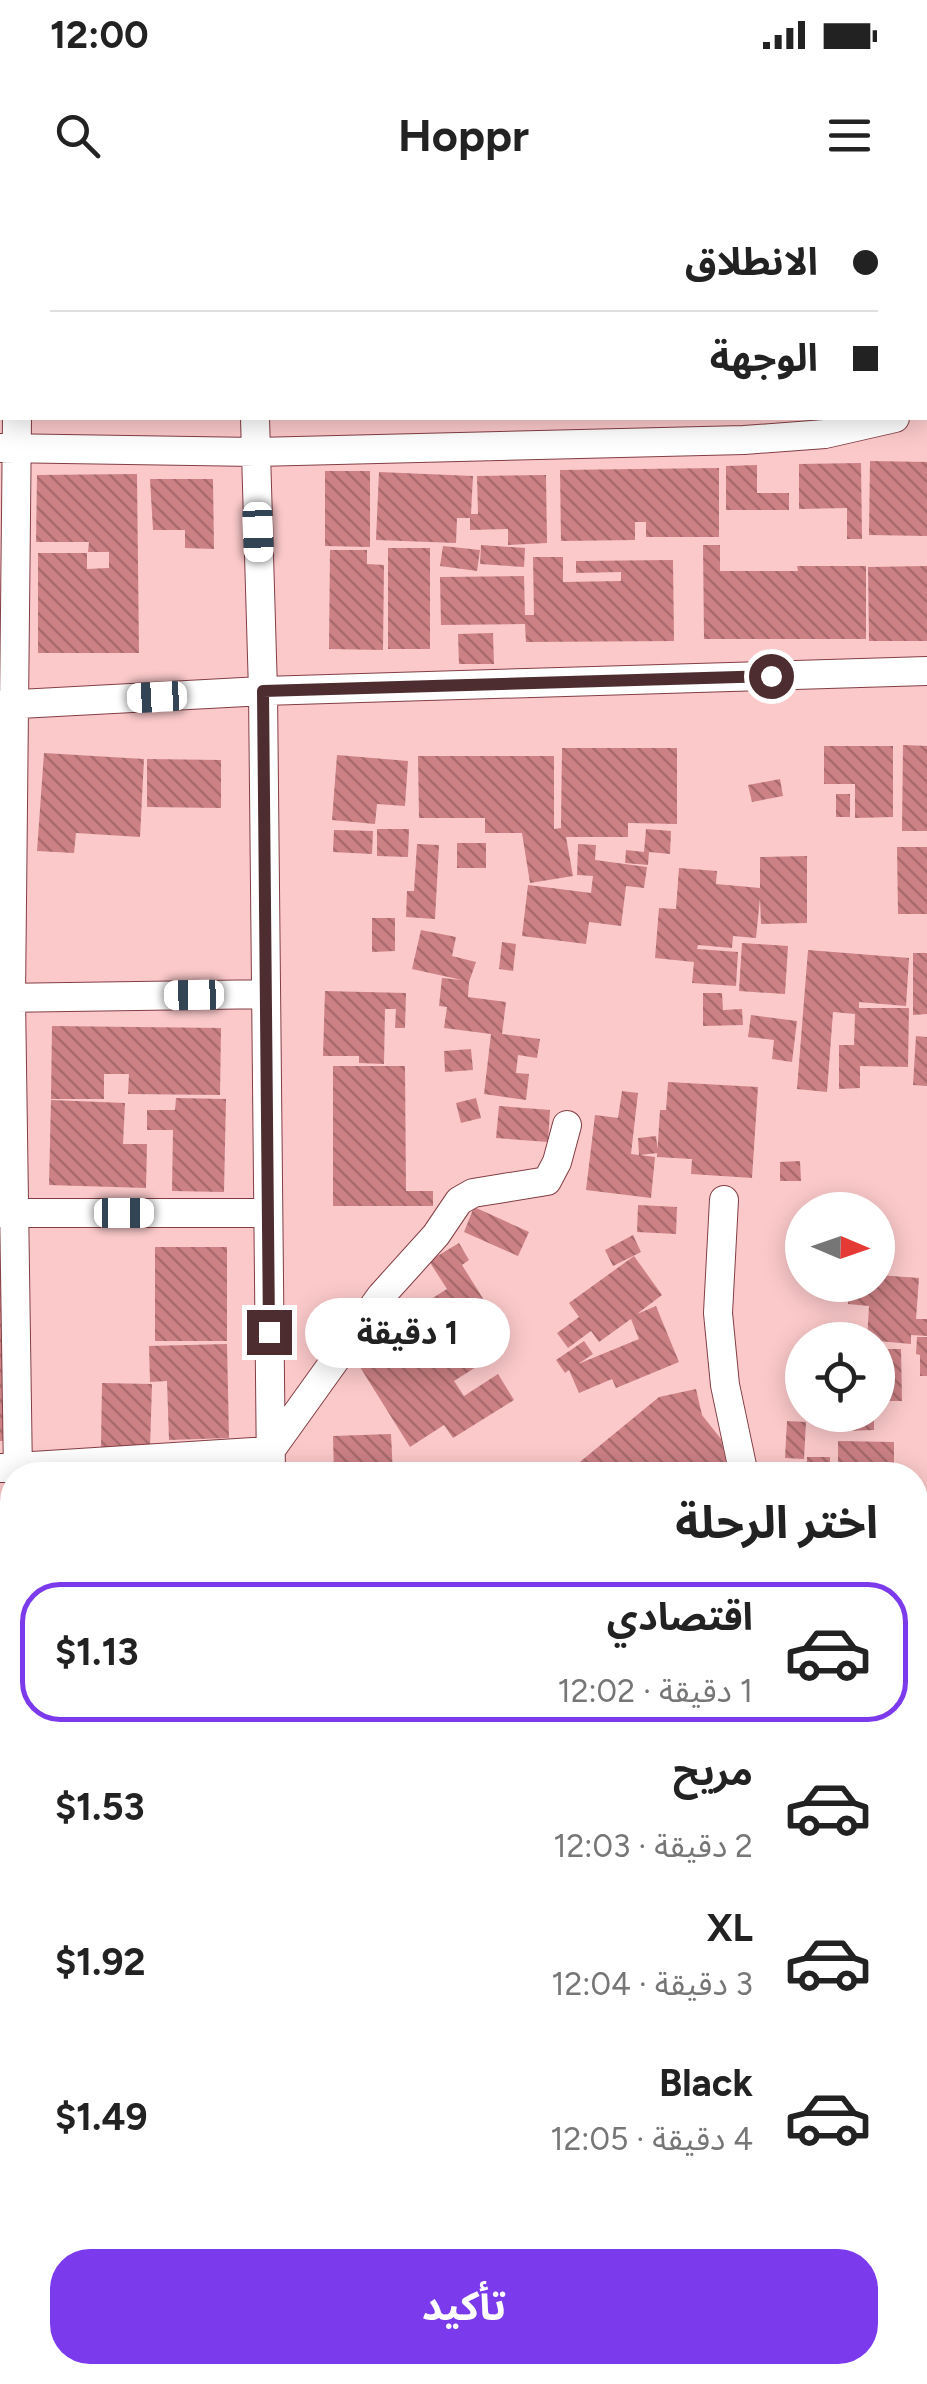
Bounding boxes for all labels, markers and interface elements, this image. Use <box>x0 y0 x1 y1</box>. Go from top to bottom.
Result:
text: 12:00 <box>50 12 149 58</box>
icon: search <box>50 108 105 163</box>
text: Hoppr <box>398 108 529 162</box>
icon: menu <box>822 108 877 163</box>
text: الانطلاق <box>685 239 818 285</box>
text: الوجهة <box>710 335 818 381</box>
car <box>242 501 274 563</box>
route start <box>749 654 794 699</box>
car <box>126 680 188 714</box>
car <box>164 979 224 1011</box>
north arrow <box>785 1192 895 1302</box>
map controls <box>785 1192 895 1432</box>
car <box>94 1198 154 1228</box>
callout: 1 دقيقة <box>304 1297 509 1367</box>
route end <box>247 1310 292 1355</box>
text: 1 دقيقة <box>357 1314 458 1352</box>
button: locate <box>785 1322 895 1432</box>
text: اختر الرحلة <box>675 1495 878 1549</box>
text: اقتصادي <box>607 1594 753 1640</box>
icon: car <box>783 1607 873 1697</box>
text: $1.13 <box>55 1629 139 1675</box>
text: 1 دقيقة · 12:02 <box>557 1672 753 1710</box>
text: مريح <box>673 1749 753 1795</box>
icon: car <box>783 1762 873 1852</box>
text: $1.53 <box>55 1784 145 1830</box>
text: 2 دقيقة · 12:03 <box>553 1827 753 1865</box>
text: XL <box>707 1905 753 1951</box>
icon: car <box>783 1917 873 2007</box>
text: $1.92 <box>55 1939 146 1985</box>
text: 3 دقيقة · 12:04 <box>551 1965 753 2003</box>
text: Black <box>659 2060 753 2106</box>
icon: car <box>783 2072 873 2162</box>
text: $1.49 <box>55 2094 148 2140</box>
text: 4 دقيقة · 12:05 <box>550 2120 753 2158</box>
button: تأكيد <box>50 2249 878 2364</box>

